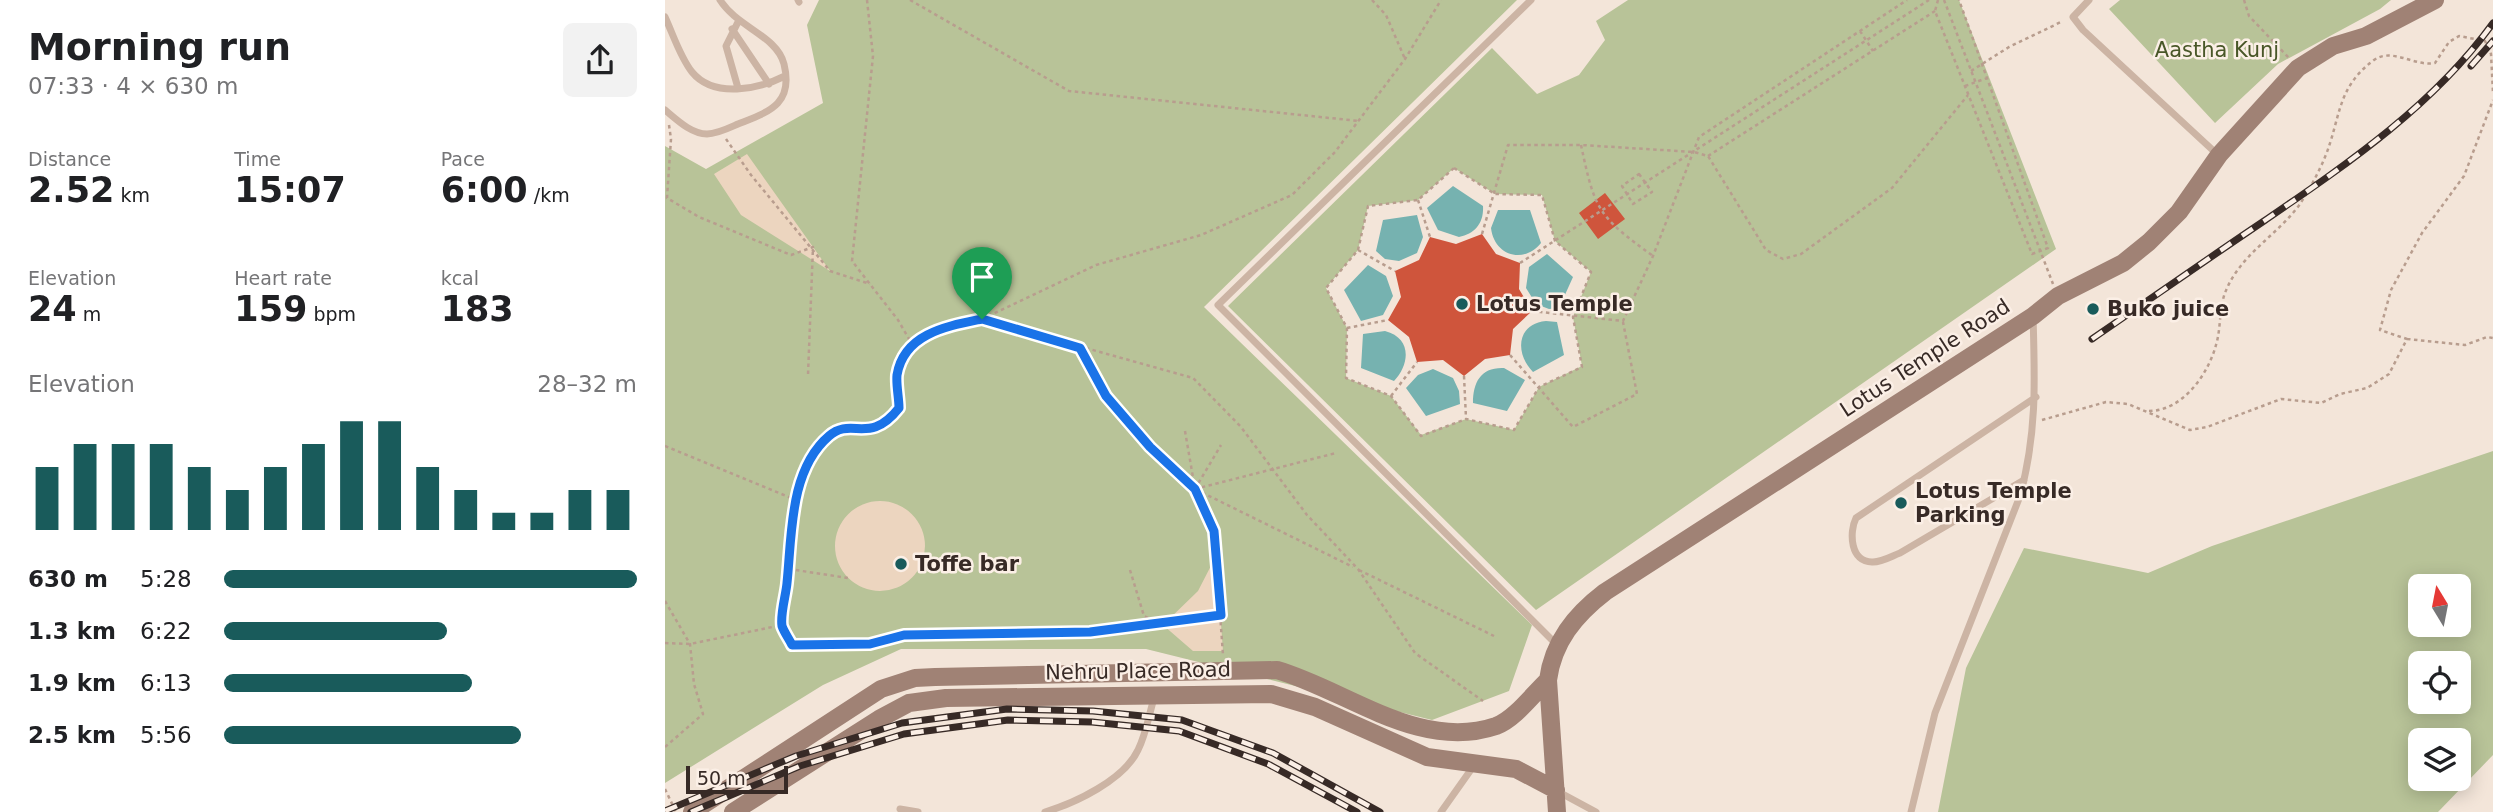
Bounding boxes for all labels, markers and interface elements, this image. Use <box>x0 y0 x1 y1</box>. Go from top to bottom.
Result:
button: share <box>563 23 637 97</box>
text: Morning run <box>28 25 291 69</box>
park label: Aastha Kunj <box>2155 38 2279 62</box>
text: 07:33 · 4 × 630 m <box>28 73 238 99</box>
text: Distance <box>28 148 111 170</box>
text: Time <box>234 148 281 170</box>
text: Pace <box>441 148 485 170</box>
text: 2.52 <box>28 170 114 210</box>
text: 15:07 <box>234 170 346 210</box>
text: 6:00 <box>441 170 528 210</box>
text: km <box>114 184 150 206</box>
text: /km <box>528 184 570 206</box>
pin <box>952 247 1012 319</box>
icon: arrive <box>963 258 1001 296</box>
text: Elevation <box>28 267 116 289</box>
text: Heart rate <box>234 267 332 289</box>
text: kcal <box>441 267 479 289</box>
text: 24 <box>28 289 77 329</box>
text: 159 <box>234 289 307 329</box>
text: 183 <box>441 289 514 329</box>
place label: Lotus Temple <box>1476 292 1633 316</box>
street label: Lotus Temple Road <box>1836 294 2014 422</box>
marker: Lotus Temple <box>1454 296 1470 312</box>
place label: Buko juice <box>2107 297 2229 321</box>
marker: Buko juice <box>2085 301 2101 317</box>
text: m <box>77 303 101 325</box>
text: bpm <box>307 303 356 325</box>
text: Elevation <box>28 371 135 397</box>
text: 28–32 m <box>537 371 637 397</box>
place label: Lotus Temple Parking <box>1915 479 2072 527</box>
marker: Lotus Temple Parking <box>1893 495 1909 511</box>
place label: Toffe bar <box>915 552 1020 576</box>
marker: Toffe bar <box>893 556 909 572</box>
text: 630 m <box>28 566 108 592</box>
text: 5:28 <box>140 566 192 592</box>
north arrow <box>2408 574 2471 637</box>
map controls <box>2408 574 2471 791</box>
text: 1.3 km <box>28 618 116 644</box>
text: 6:22 <box>140 618 192 644</box>
button: locate <box>2408 651 2471 714</box>
street label: Nehru Place Road <box>1045 657 1231 685</box>
text: 1.9 km <box>28 670 116 696</box>
text: 6:13 <box>140 670 192 696</box>
text: 2.5 km <box>28 722 116 748</box>
text: 5:56 <box>140 722 192 748</box>
button: layers <box>2408 728 2471 791</box>
scale bar <box>686 763 787 795</box>
text: 50 m <box>697 767 746 789</box>

